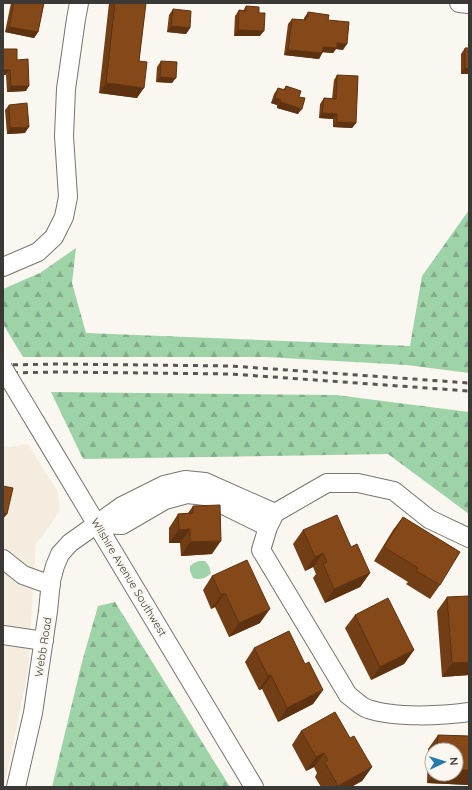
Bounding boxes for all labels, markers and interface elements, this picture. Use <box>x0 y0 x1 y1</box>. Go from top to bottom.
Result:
street label: Wilshire Avenue Southwest <box>88 515 170 639</box>
street label: Webb Road <box>31 616 55 678</box>
north arrow <box>424 742 464 782</box>
text: N <box>447 757 461 766</box>

